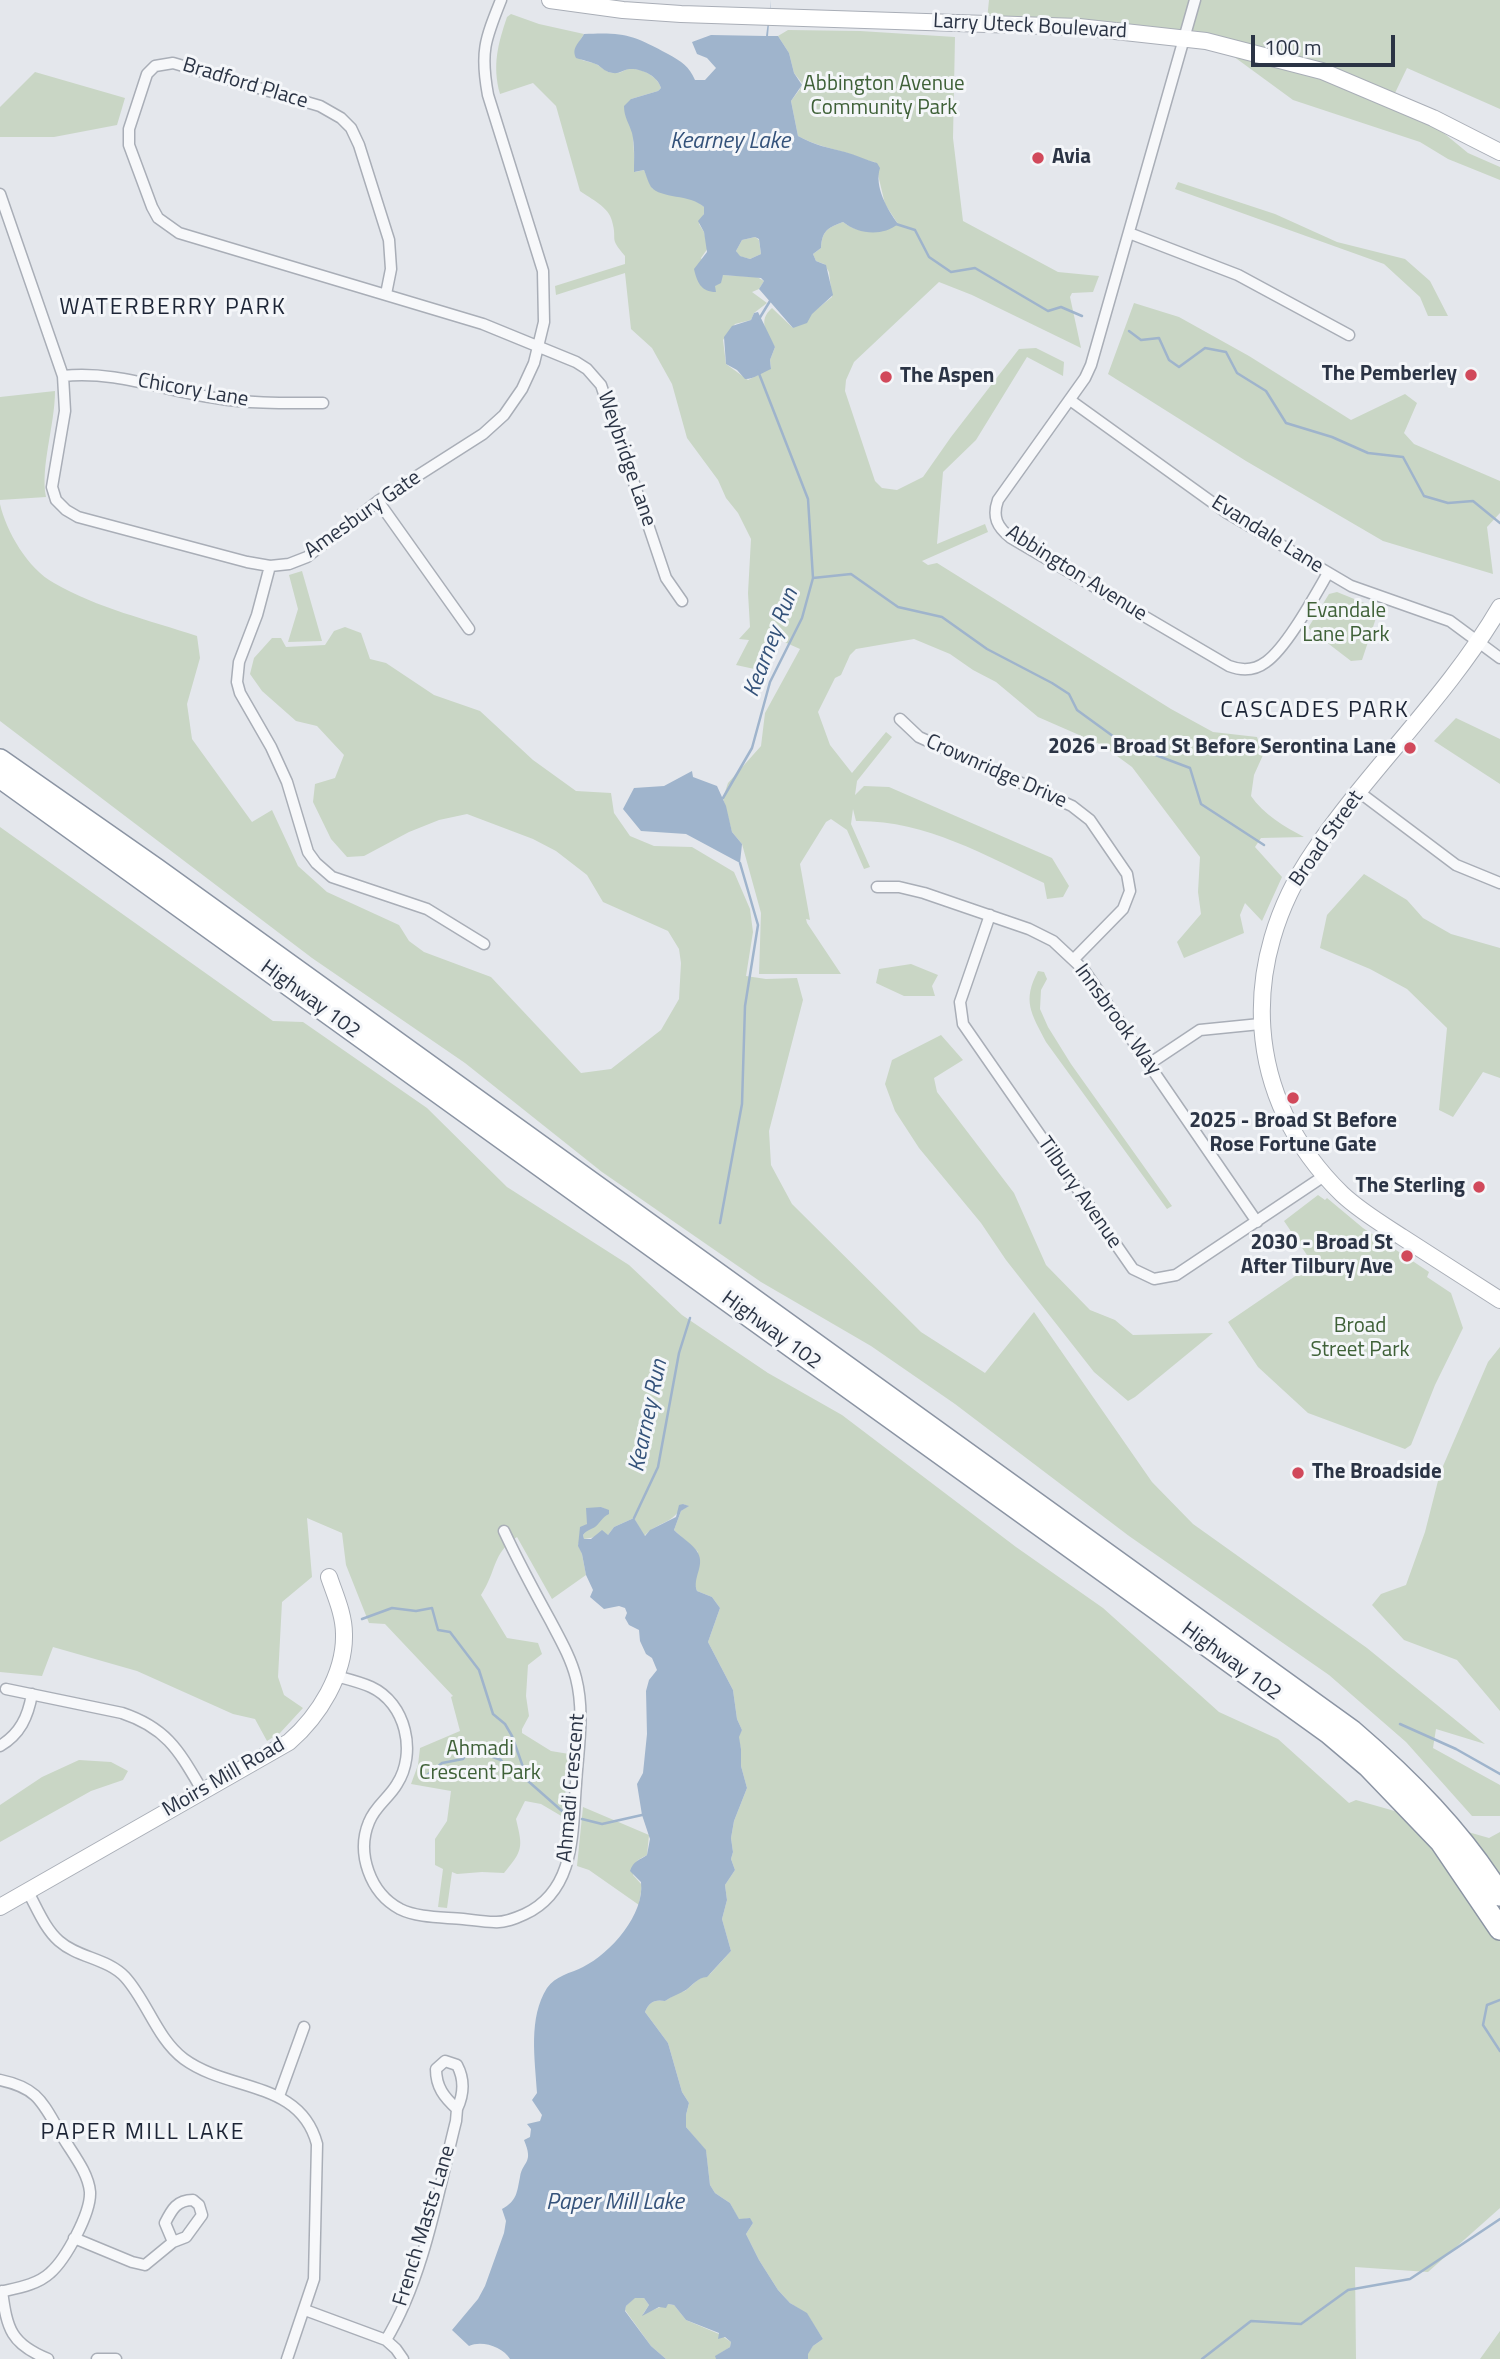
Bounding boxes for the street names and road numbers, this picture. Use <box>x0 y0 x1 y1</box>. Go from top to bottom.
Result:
street label: Larry Uteck Boulevard <box>932 9 1128 45</box>
street label: Bradford Place <box>179 53 311 115</box>
street label: Chicory Lane <box>136 369 250 413</box>
street label: Weybridge Lane <box>591 388 661 530</box>
street label: Amesbury Gate <box>300 466 426 564</box>
street label: Evandale Lane <box>1206 491 1328 579</box>
street label: Abbington Avenue <box>1001 521 1151 627</box>
street label: Crownridge Drive <box>922 730 1070 814</box>
street label: Broad Street <box>1285 786 1369 892</box>
street label: Highway 102 <box>255 955 365 1045</box>
street label: Innsbrook Way <box>1068 959 1166 1081</box>
street label: Tilbury Avenue <box>1031 1132 1127 1254</box>
street label: Highway 102 <box>716 1286 826 1376</box>
street label: Highway 102 <box>1176 1617 1286 1707</box>
street label: Ahmadi Crescent <box>553 1713 591 1863</box>
street label: Moirs Mill Road <box>158 1733 290 1823</box>
street label: French Masts Lane <box>389 2143 461 2309</box>

